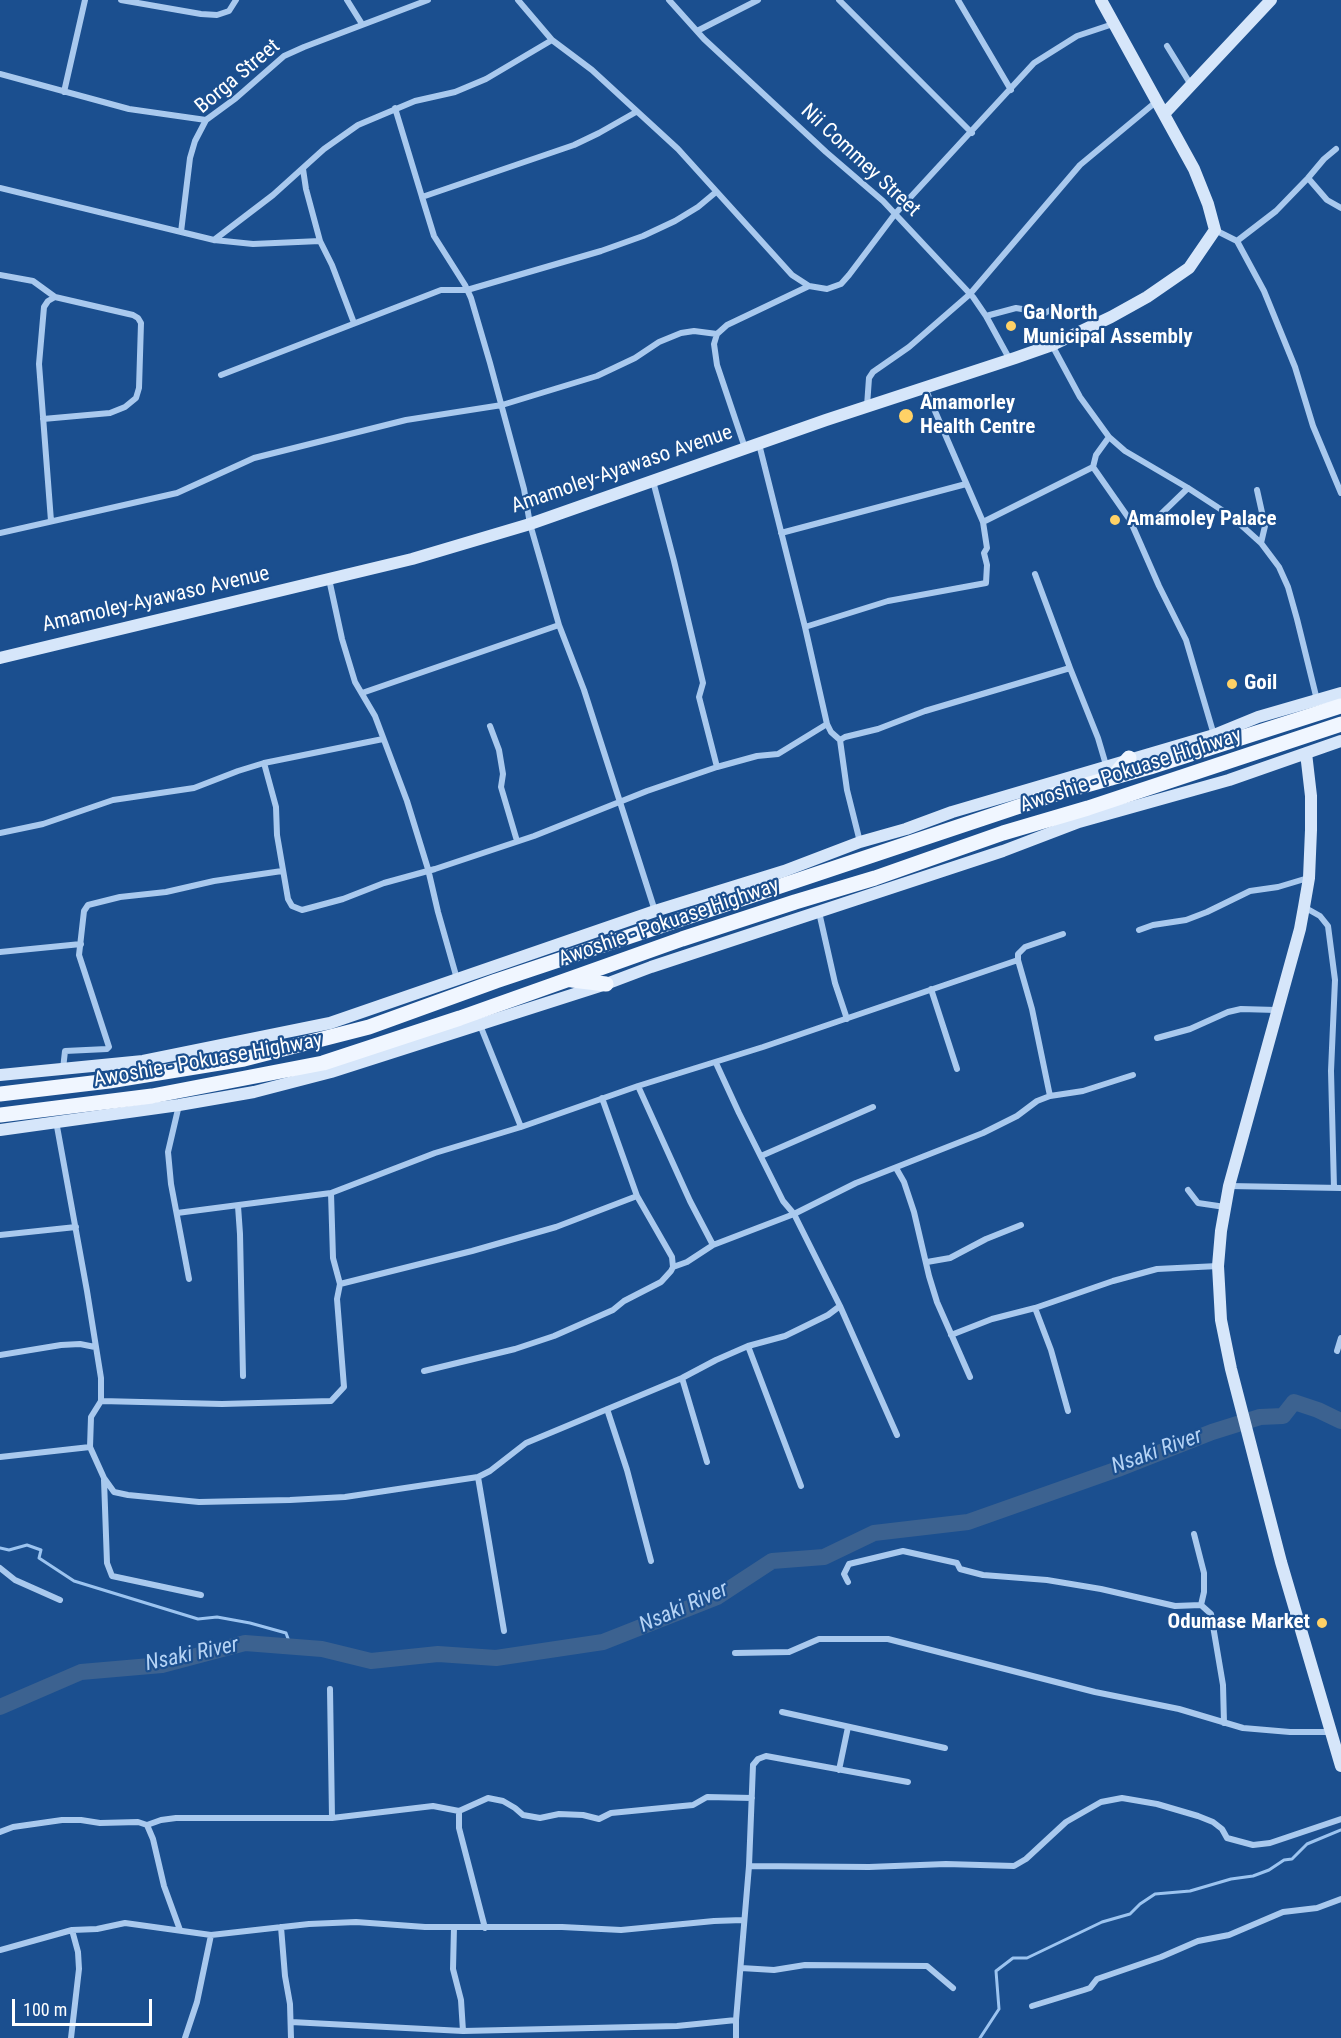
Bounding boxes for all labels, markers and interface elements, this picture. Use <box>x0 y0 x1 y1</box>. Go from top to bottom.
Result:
street label: Borga Street <box>191 34 285 120</box>
street label: Nii Commey Street <box>795 99 925 223</box>
place label: Ga North Municipal Assembly <box>1023 301 1193 351</box>
marker: Ga North Municipal Assembly <box>1004 319 1018 333</box>
place label: Amamorley Health Centre <box>920 391 1035 441</box>
marker: Amamorley Health Centre <box>897 407 915 425</box>
street label: Amamoley-Ayawaso Avenue <box>508 420 736 520</box>
place label: Amamoley Palace <box>1127 507 1277 533</box>
marker: Amamoley Palace <box>1108 513 1122 527</box>
street label: Amamoley-Ayawaso Avenue <box>40 562 272 638</box>
place label: Goil <box>1244 671 1277 697</box>
marker: Goil <box>1225 677 1239 691</box>
street label: Awoshie - Pokuase Highway <box>1017 723 1245 819</box>
street label: Awoshie - Pokuase Highway <box>555 873 783 973</box>
street label: Awoshie - Pokuase Highway <box>92 1028 324 1094</box>
water label: Nsaki River <box>1108 1423 1206 1481</box>
water label: Nsaki River <box>636 1577 732 1639</box>
place label: Odumase Market <box>1168 1610 1310 1636</box>
marker: Odumase Market <box>1315 1616 1329 1630</box>
water label: Nsaki River <box>143 1632 241 1678</box>
scale bar <box>15 1987 154 2025</box>
text: 100 m <box>23 1999 67 2020</box>

